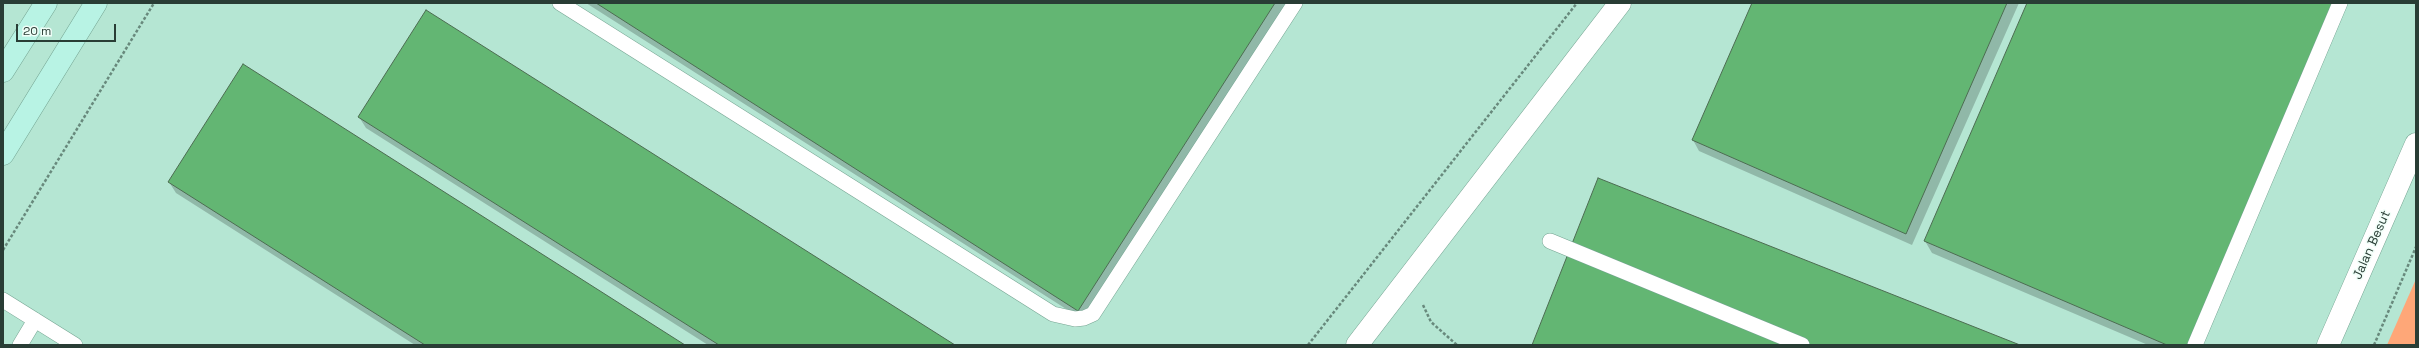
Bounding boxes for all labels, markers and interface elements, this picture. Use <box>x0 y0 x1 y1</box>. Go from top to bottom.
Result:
scale bar <box>18 16 118 42</box>
text: 20 m <box>23 23 51 39</box>
street label: Jalan Besut <box>2350 208 2394 282</box>

